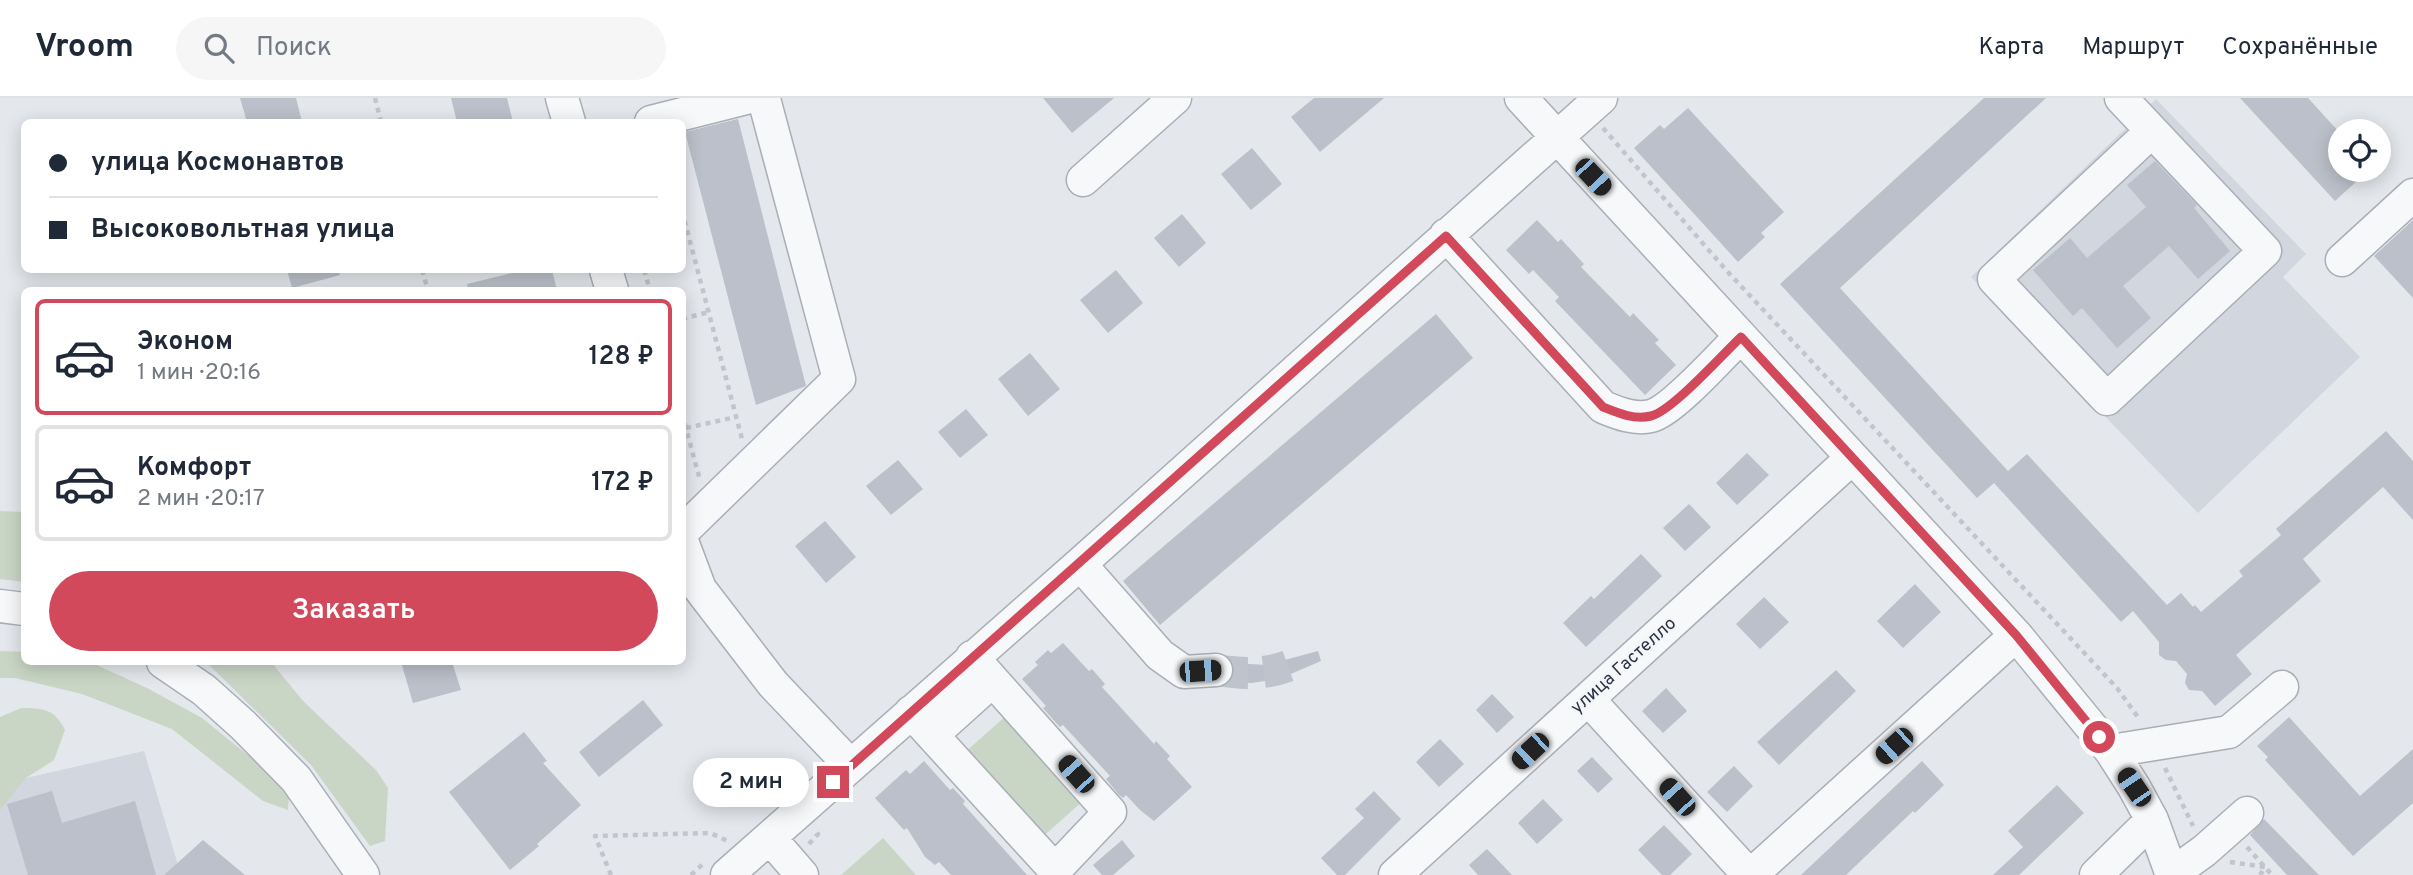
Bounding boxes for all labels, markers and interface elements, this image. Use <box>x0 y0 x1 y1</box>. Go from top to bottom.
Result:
search box <box>176 17 666 80</box>
text: Vroom <box>35 27 134 69</box>
icon: search <box>200 29 238 67</box>
text: Поиск <box>256 32 332 65</box>
text: Карта <box>1978 33 2044 63</box>
text: Маршрут <box>2082 33 2184 63</box>
text: Сохранённые <box>2222 33 2378 63</box>
map controls <box>2328 119 2391 182</box>
button: locate <box>2328 119 2391 182</box>
text: улица Космонавтов <box>91 147 345 180</box>
car <box>1571 154 1616 200</box>
text: Высоковольтная улица <box>91 214 395 247</box>
icon: car <box>53 326 116 389</box>
text: Эконом <box>137 326 233 359</box>
text: 128 ₽ <box>588 341 654 374</box>
text: 1 мин · 20:16 <box>137 359 261 388</box>
icon: car <box>53 452 116 515</box>
text: Комфорт <box>137 452 251 485</box>
text: 172 ₽ <box>591 467 654 500</box>
text: 2 мин · 20:17 <box>137 485 265 514</box>
button: Заказать <box>49 571 658 651</box>
street label: улица Гастелло <box>1566 613 1682 719</box>
car <box>1179 659 1222 683</box>
route start <box>2083 721 2115 753</box>
car <box>1872 724 1917 768</box>
car <box>1508 729 1553 773</box>
car <box>1055 751 1098 797</box>
callout: 2 мин <box>693 758 808 806</box>
car <box>2114 764 2155 810</box>
route end <box>817 766 849 798</box>
text: 2 мин <box>719 768 783 797</box>
car <box>1656 774 1699 820</box>

